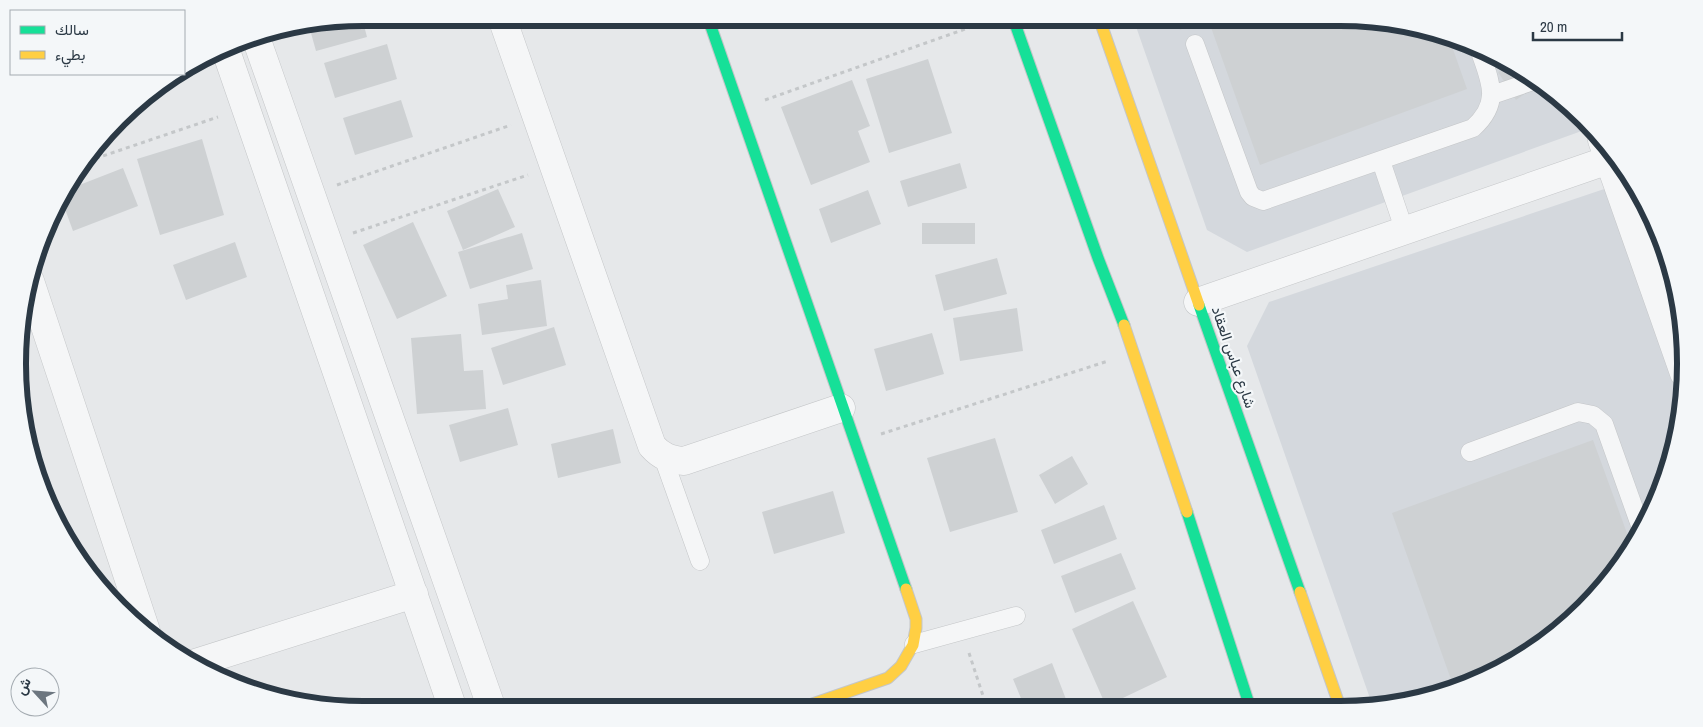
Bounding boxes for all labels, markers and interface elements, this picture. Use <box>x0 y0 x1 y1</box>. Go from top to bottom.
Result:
legend <box>10 10 185 75</box>
scale bar <box>1533 10 1622 42</box>
text: 20 m <box>1540 16 1567 37</box>
text: سالك <box>55 19 89 40</box>
text: بطيء <box>55 44 85 68</box>
street label: شارع عباس العقاد <box>1206 303 1261 411</box>
north arrow <box>10 667 60 717</box>
text: ش <box>12 675 35 698</box>

